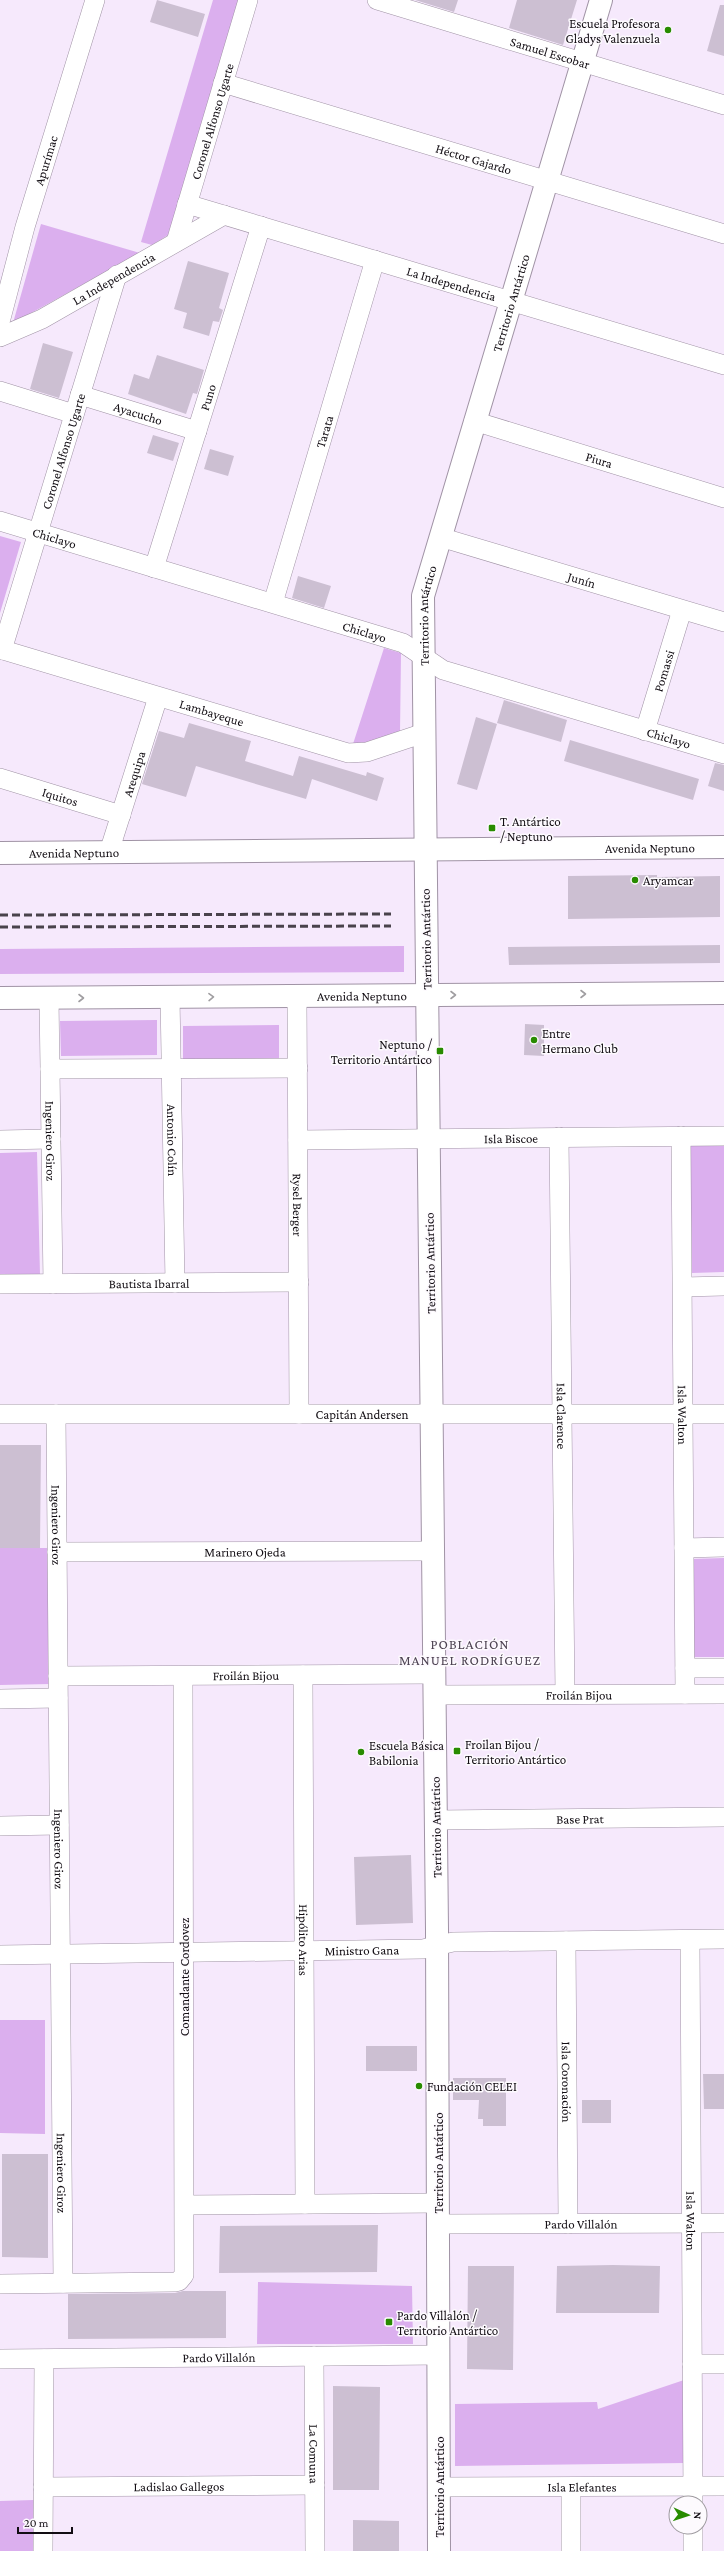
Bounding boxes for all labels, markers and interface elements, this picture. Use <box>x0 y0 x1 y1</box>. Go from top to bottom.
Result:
place label: Escuela Profesora Gladys Valenzuela <box>566 16 660 46</box>
marker: Escuela Profesora Gladys Valenzuela <box>663 25 673 35</box>
street label: Samuel Escobar <box>509 33 592 72</box>
street label: Coronel Alfonso Ugarte <box>188 61 236 181</box>
street label: Apurímac <box>31 133 60 187</box>
street label: Héctor Gajardo <box>434 140 514 177</box>
street label: La Independencia <box>70 249 157 308</box>
street label: Territorio Antártico <box>489 252 532 354</box>
street label: La Independencia <box>405 263 498 304</box>
street label: Puno <box>196 382 219 412</box>
street label: Coronel Alfonso Ugarte <box>38 391 88 511</box>
street label: Ayacucho <box>112 398 164 427</box>
street label: Tarata <box>312 413 336 450</box>
street label: Piura <box>584 448 614 471</box>
street label: Chiclayo <box>31 524 78 551</box>
street label: Territorio Antártico <box>415 564 439 666</box>
street label: Junín <box>565 568 597 591</box>
street label: Chiclayo <box>341 618 388 645</box>
street label: Pomassi <box>650 648 677 693</box>
street label: Lambayeque <box>178 696 246 729</box>
street label: Chiclayo <box>645 724 693 751</box>
street label: Arequipa <box>119 749 148 799</box>
street label: Iquitos <box>41 784 80 809</box>
place label: T. Antártico / Neptuno <box>500 814 561 844</box>
marker: T. Antártico / Neptuno <box>487 823 497 833</box>
street label: Avenida Neptuno <box>605 840 695 855</box>
street label: Avenida Neptuno <box>29 845 119 860</box>
place label: Aryamcar <box>643 873 694 888</box>
marker: Aryamcar <box>630 875 640 885</box>
street label: Territorio Antártico <box>418 888 434 990</box>
street label: Avenida Neptuno <box>317 988 407 1003</box>
one-way arrow <box>580 990 586 998</box>
one-way arrow <box>450 991 456 999</box>
one-way arrow <box>208 993 214 1001</box>
one-way arrow <box>78 994 84 1002</box>
place label: Entre Hermano Club <box>542 1026 618 1056</box>
marker: Entre Hermano Club <box>529 1035 539 1045</box>
place label: Neptuno / Territorio Antártico <box>331 1037 432 1067</box>
marker: Neptuno / Territorio Antártico <box>435 1046 445 1056</box>
street label: Ingeniero Giroz <box>43 1101 59 1182</box>
street label: Antonio Colín <box>164 1104 181 1176</box>
street label: Isla Biscoe <box>484 1130 538 1146</box>
street label: Rysel Berger <box>290 1173 306 1237</box>
street label: Territorio Antártico <box>422 1212 438 1314</box>
street label: Bautista Ibarral <box>109 1275 190 1291</box>
street label: Isla Clarence <box>554 1383 570 1449</box>
street label: Isla Walton <box>675 1385 691 1445</box>
street label: Capitán Andersen <box>316 1407 408 1422</box>
street label: Ingeniero Giroz <box>49 1485 65 1566</box>
street label: Marinero Ojeda <box>204 1544 286 1560</box>
district label: POBLACIÓN MANUEL RODRÍGUEZ <box>399 1636 541 1668</box>
street label: Froilán Bijou <box>213 1667 279 1683</box>
street label: Froilán Bijou <box>546 1687 612 1703</box>
place label: Froilan Bijou / Territorio Antártico <box>465 1737 566 1767</box>
place label: Escuela Básica Babilonia <box>369 1738 444 1768</box>
marker: Froilan Bijou / Territorio Antártico <box>452 1746 462 1756</box>
marker: Escuela Básica Babilonia <box>356 1747 366 1757</box>
street label: Territorio Antártico <box>428 1776 444 1878</box>
street label: Ingeniero Giroz <box>52 1809 67 1890</box>
street label: Base Prat <box>556 1811 605 1826</box>
street label: Hipólito Arias <box>296 1904 312 1976</box>
street label: Comandante Cordovez <box>177 1917 192 2036</box>
street label: Ministro Gana <box>325 1942 399 1958</box>
street label: Isla Coronación <box>559 2041 575 2123</box>
place label: Fundación CELEI <box>427 2079 517 2094</box>
marker: Fundación CELEI <box>414 2081 424 2091</box>
street label: Territorio Antártico <box>431 2112 446 2214</box>
street label: Ingeniero Giroz <box>54 2133 70 2214</box>
street label: Isla Walton <box>684 2191 699 2251</box>
street label: Pardo Villalón <box>545 2216 617 2231</box>
place label: Pardo Villalón / Territorio Antártico <box>397 2308 498 2338</box>
marker: Pardo Villalón / Territorio Antártico <box>384 2317 394 2327</box>
street label: Pardo Villalón <box>183 2349 255 2365</box>
street label: La Comuna <box>307 2424 322 2484</box>
street label: Territorio Antártico <box>432 2436 447 2538</box>
street label: Ladislao Gallegos <box>134 2478 224 2494</box>
street label: Isla Elefantes <box>547 2479 617 2494</box>
north arrow <box>668 2495 708 2535</box>
scale bar <box>18 2509 72 2535</box>
text: N <box>692 2511 704 2520</box>
text: 20 m <box>24 2516 49 2530</box>

